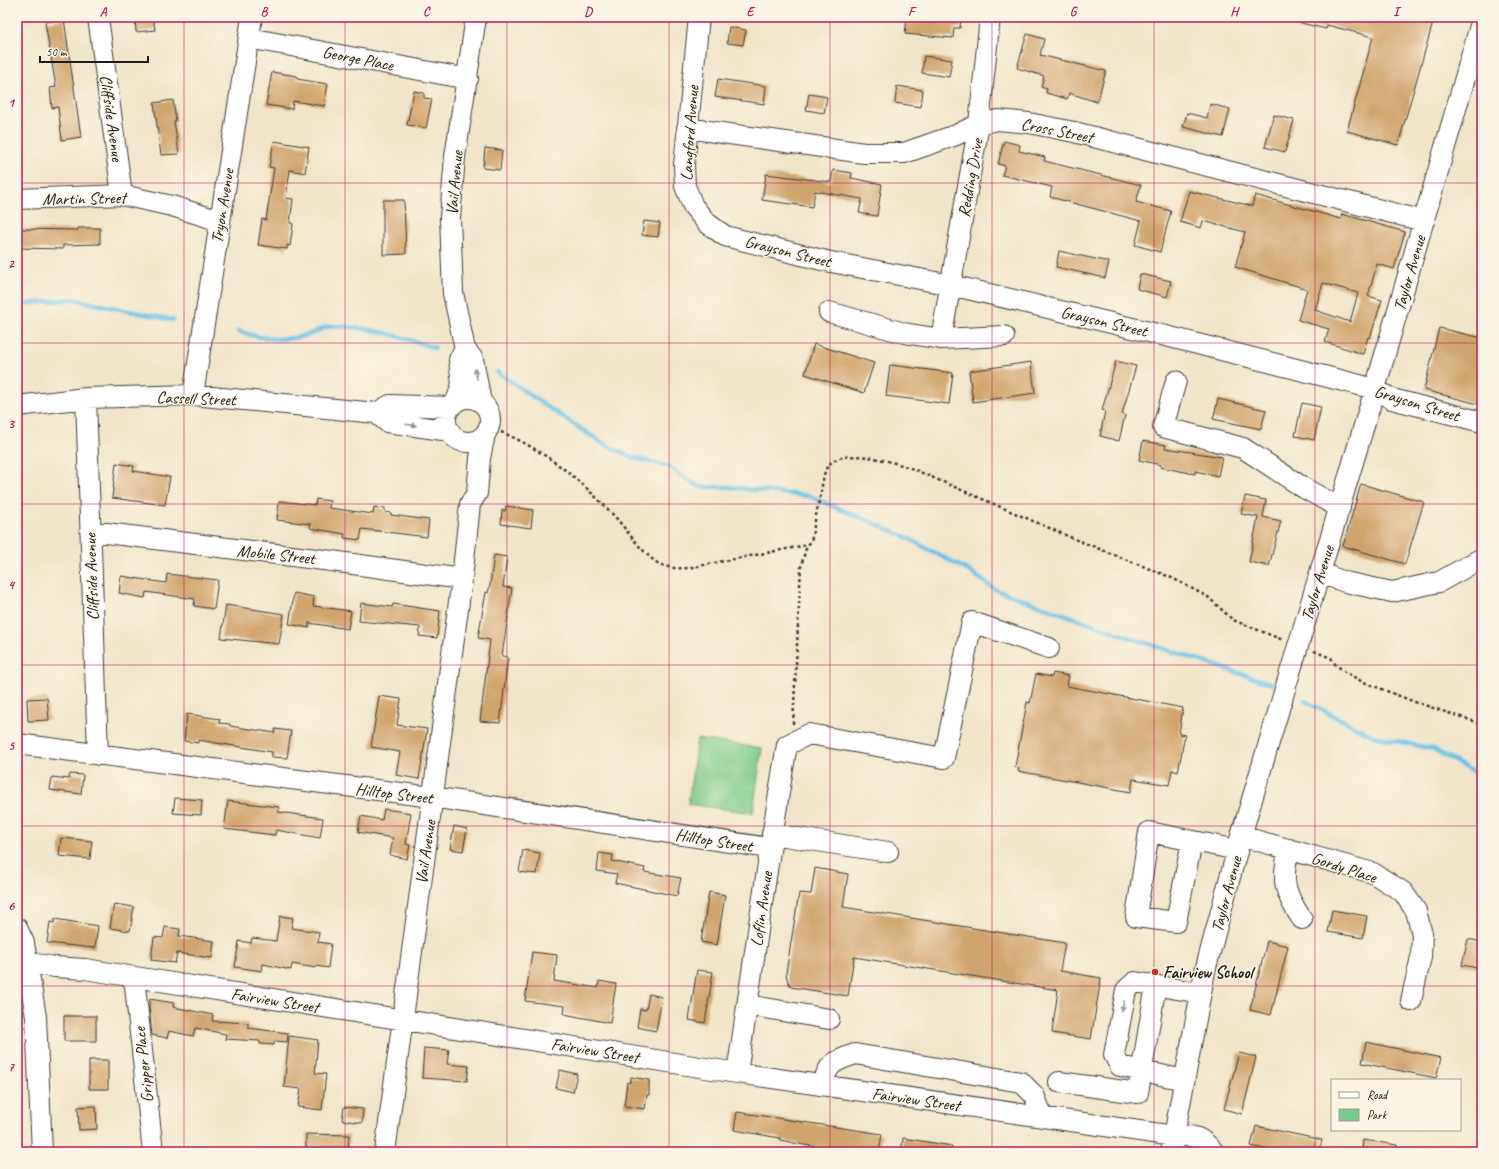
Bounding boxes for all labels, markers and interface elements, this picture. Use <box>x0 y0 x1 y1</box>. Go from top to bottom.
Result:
text: A <box>100 4 108 20</box>
text: B <box>261 4 269 20</box>
text: C <box>423 4 431 20</box>
text: D <box>584 4 593 20</box>
text: E <box>747 4 756 20</box>
text: F <box>908 4 917 20</box>
text: G <box>1070 4 1078 20</box>
text: H <box>1230 4 1240 20</box>
text: I <box>1393 4 1402 20</box>
scale bar <box>40 38 148 64</box>
street label: George Place <box>321 41 396 76</box>
text: 50 m <box>46 44 68 60</box>
street label: Cliffside Avenue <box>95 74 128 164</box>
street label: Langford Avenue <box>676 83 703 181</box>
text: 1 <box>8 95 16 111</box>
street label: Cross Street <box>1019 113 1097 148</box>
street label: Redding Drive <box>953 136 988 219</box>
street label: Vail Avenue <box>441 149 468 216</box>
street label: Tryon Avenue <box>206 166 239 245</box>
street label: Martin Street <box>42 187 128 210</box>
street label: Grayson Street <box>743 231 835 273</box>
street label: Taylor Avenue <box>1389 232 1431 313</box>
text: 2 <box>8 256 15 272</box>
street label: Grayson Street <box>1059 301 1151 342</box>
one-way arrow <box>472 368 478 380</box>
street label: Grayson Street <box>1372 381 1464 427</box>
street label: Cassell Street <box>156 387 238 410</box>
text: 3 <box>8 416 15 432</box>
one-way arrow <box>405 422 417 428</box>
street label: Cliffside Avenue <box>79 532 104 621</box>
street label: Mobile Street <box>236 540 318 569</box>
street label: Taylor Avenue <box>1296 542 1339 623</box>
text: 4 <box>8 577 16 593</box>
text: 5 <box>8 738 15 754</box>
street label: Hilltop Street <box>354 778 436 809</box>
street label: Vail Avenue <box>411 817 441 885</box>
street label: Hilltop Street <box>674 824 756 857</box>
street label: Gordy Place <box>1309 847 1380 888</box>
street label: Taylor Avenue <box>1206 853 1247 934</box>
street label: Loflin Avenue <box>746 869 777 948</box>
text: 6 <box>8 898 15 914</box>
place label: Fairview School <box>1163 962 1255 983</box>
marker: Fairview School <box>1150 967 1160 977</box>
street label: Fairview Street <box>230 983 322 1018</box>
one-way arrow <box>1120 1000 1126 1012</box>
street label: Gripper Place <box>129 1025 158 1104</box>
street label: Fairview Street <box>550 1033 642 1068</box>
text: 7 <box>8 1059 15 1075</box>
legend <box>1331 1079 1461 1131</box>
street label: Fairview Street <box>871 1083 963 1116</box>
text: Road <box>1367 1087 1389 1103</box>
text: Park <box>1367 1107 1388 1123</box>

